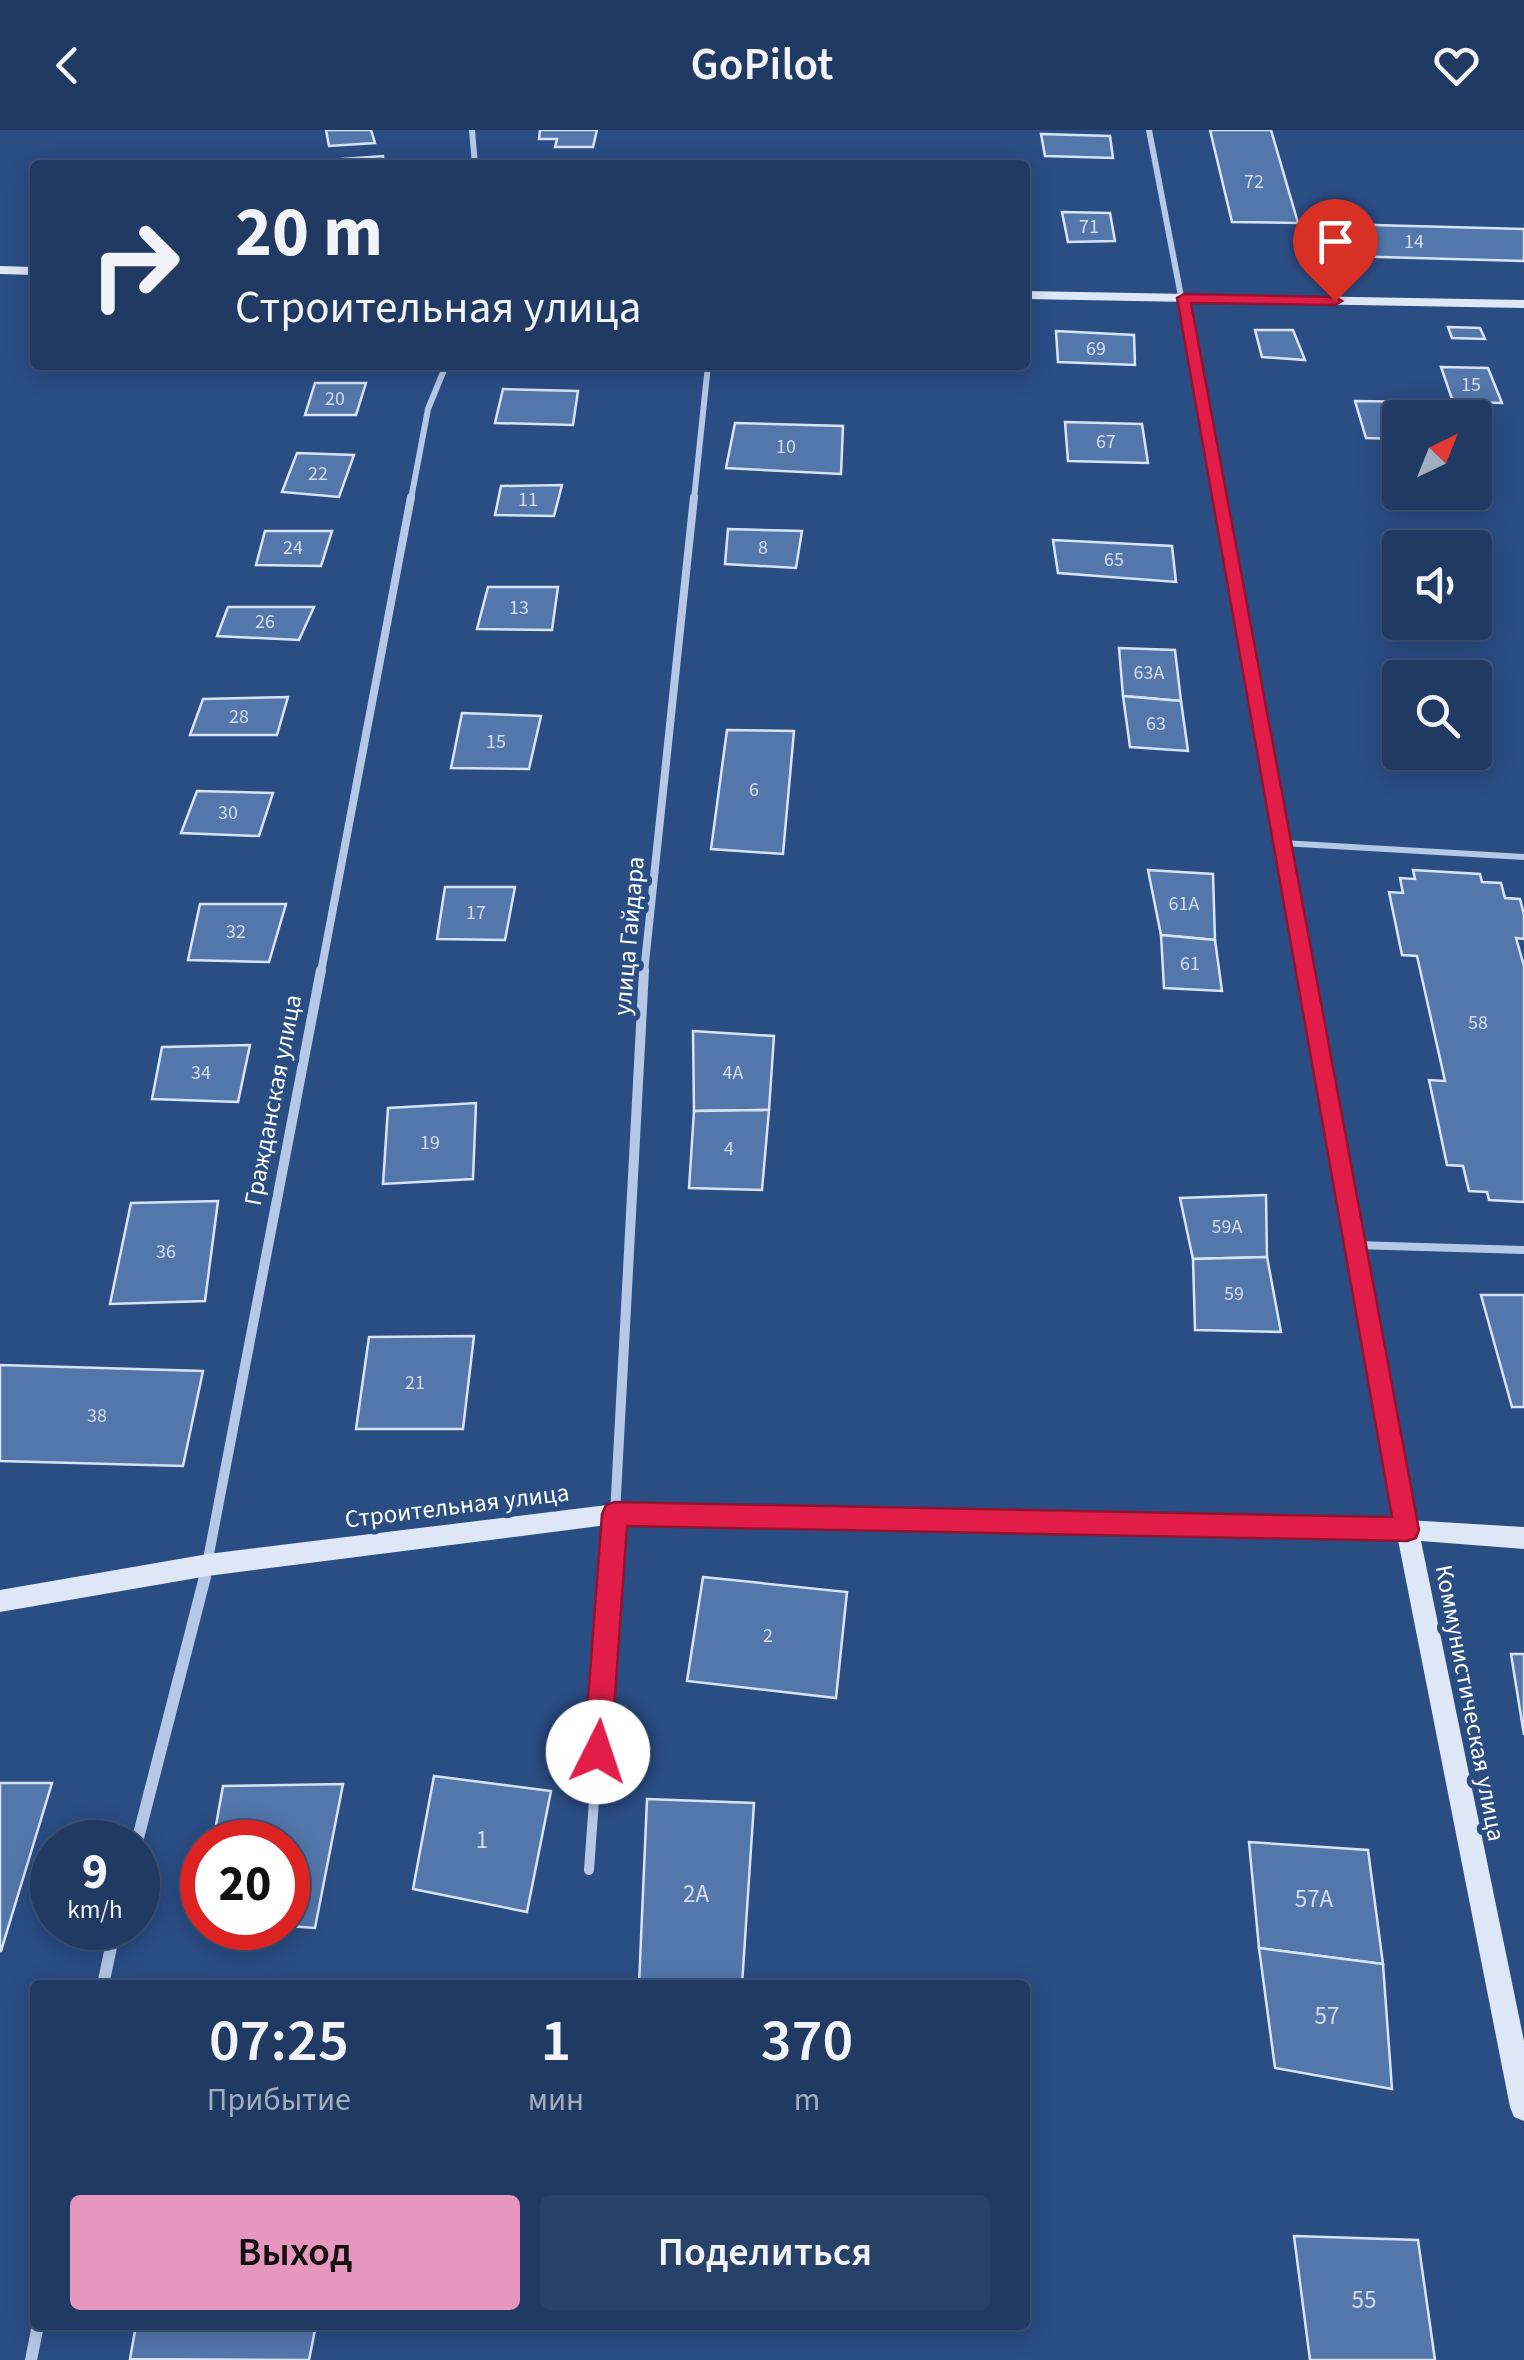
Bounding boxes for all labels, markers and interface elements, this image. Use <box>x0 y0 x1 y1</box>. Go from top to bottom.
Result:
text: GoPilot <box>690 33 834 97</box>
icon: back <box>40 38 95 93</box>
icon: heart <box>1429 38 1484 93</box>
house number: 72 <box>1244 168 1264 196</box>
text: 20 m <box>235 183 383 283</box>
pin <box>1293 199 1378 302</box>
icon: right <box>70 200 200 330</box>
house number: 71 <box>1079 213 1099 241</box>
icon: arrive <box>1308 214 1363 269</box>
house number: 14 <box>1404 228 1424 256</box>
text: Строительная улица <box>235 276 641 340</box>
house number: 69 <box>1086 335 1106 363</box>
house number: 15 <box>1461 371 1481 399</box>
house number: 20 <box>325 385 345 413</box>
north arrow <box>1382 400 1492 510</box>
map controls <box>1382 400 1492 770</box>
house number: 67 <box>1096 428 1116 456</box>
house number: 10 <box>776 433 796 461</box>
house number: 22 <box>308 460 328 488</box>
house number: 11 <box>518 486 538 514</box>
button: sound <box>1382 530 1492 640</box>
house number: 24 <box>283 534 303 562</box>
house number: 8 <box>758 534 768 562</box>
house number: 65 <box>1104 546 1124 574</box>
house number: 13 <box>509 594 529 622</box>
house number: 26 <box>255 608 275 636</box>
house number: 63А <box>1134 659 1164 687</box>
button: search <box>1382 660 1492 770</box>
house number: 28 <box>229 703 249 731</box>
house number: 63 <box>1146 710 1166 738</box>
house number: 15 <box>486 728 506 756</box>
house number: 6 <box>749 776 759 804</box>
house number: 30 <box>218 799 238 827</box>
street label: улица Гайдара <box>604 855 654 1017</box>
house number: 61А <box>1169 890 1199 918</box>
house number: 17 <box>466 899 486 927</box>
house number: 32 <box>226 918 246 946</box>
house number: 61 <box>1180 950 1200 978</box>
street label: Гражданская улица <box>235 991 311 1209</box>
house number: 58 <box>1468 1009 1488 1037</box>
house number: 34 <box>191 1059 211 1087</box>
house number: 4А <box>723 1059 744 1087</box>
house number: 19 <box>420 1129 440 1157</box>
house number: 4 <box>724 1135 734 1163</box>
house number: 59А <box>1212 1213 1242 1241</box>
house number: 36 <box>156 1238 176 1266</box>
house number: 59 <box>1224 1280 1244 1308</box>
house number: 21 <box>405 1369 425 1397</box>
house number: 38 <box>87 1402 107 1430</box>
street label: Строительная улица <box>343 1474 571 1538</box>
street label: Коммунистическая улица <box>1426 1562 1514 1844</box>
house number: 2 <box>763 1622 773 1650</box>
position arrow <box>546 1700 650 1804</box>
speed limit sign: 20 <box>180 1820 310 1950</box>
house number: 1 <box>476 1822 488 1858</box>
text: 9 <box>82 1837 108 1908</box>
house number: 2А <box>683 1876 709 1912</box>
house number: 57А <box>1295 1881 1334 1917</box>
text: km/h <box>67 1892 123 1928</box>
house number: 57 <box>1315 1998 1339 2034</box>
text: 07:25 <box>209 1999 349 2084</box>
text: 1 <box>541 1999 571 2084</box>
text: 370 <box>761 1999 853 2084</box>
text: Прибытие <box>207 2077 351 2123</box>
text: мин <box>528 2077 584 2123</box>
text: m <box>794 2077 820 2123</box>
button: Выход <box>70 2195 520 2310</box>
button: Поделиться <box>540 2195 990 2310</box>
house number: 55 <box>1352 2282 1376 2318</box>

